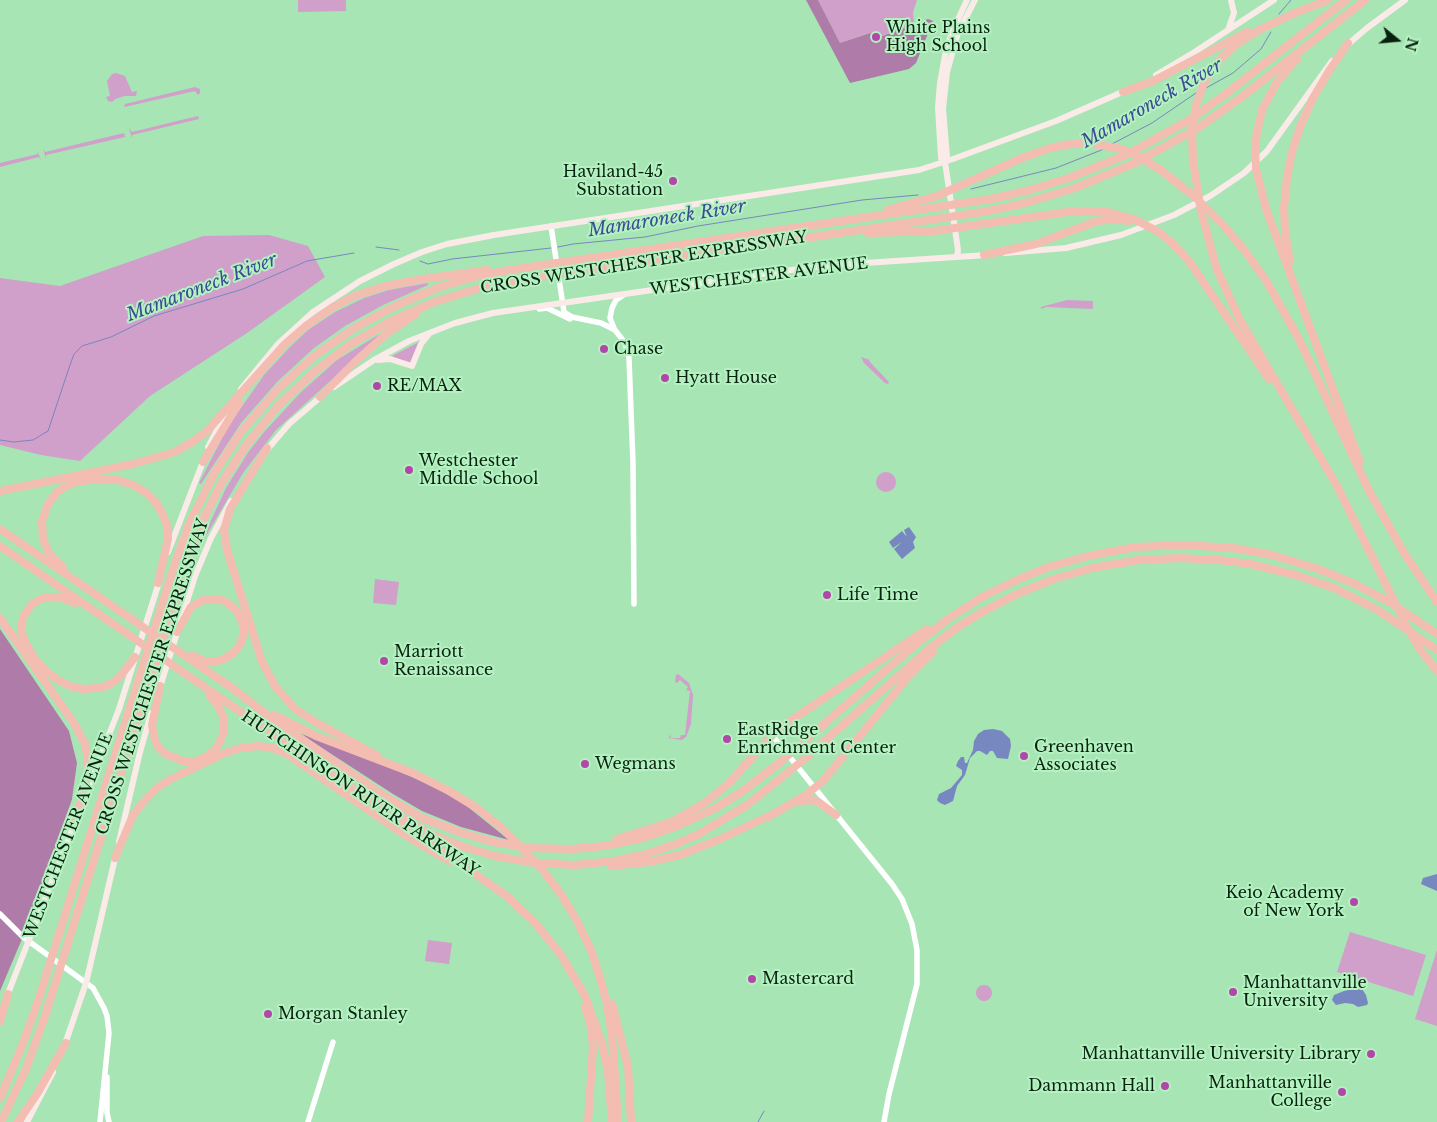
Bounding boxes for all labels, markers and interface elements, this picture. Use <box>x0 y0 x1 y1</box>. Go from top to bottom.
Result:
north arrow <box>1372 15 1422 65</box>
place label: White Plains High School <box>886 18 990 56</box>
marker: White Plains High School <box>870 31 882 43</box>
text: N <box>1401 35 1422 53</box>
water label: Mamaroneck River <box>1078 55 1226 153</box>
place label: Haviland-45 Substation <box>563 162 663 200</box>
marker: Haviland-45 Substation <box>667 175 679 187</box>
water label: Mamaroneck River <box>587 196 747 242</box>
street label: CROSS WESTCHESTER EXPRESSWAY <box>479 228 809 298</box>
water label: Mamaroneck River <box>124 249 280 327</box>
street label: WESTCHESTER AVENUE <box>649 254 869 300</box>
place label: Chase <box>614 339 663 359</box>
marker: Chase <box>598 343 610 355</box>
place label: Hyatt House <box>675 368 777 388</box>
marker: Hyatt House <box>659 372 671 384</box>
place label: RE/MAX <box>387 376 461 396</box>
marker: RE/MAX <box>371 380 383 392</box>
place label: Westchester Middle School <box>419 451 538 489</box>
marker: Westchester Middle School <box>403 464 415 476</box>
street label: CROSS WESTCHESTER EXPRESSWAY <box>93 517 213 837</box>
place label: Life Time <box>837 585 918 605</box>
marker: Life Time <box>821 589 833 601</box>
place label: Marriott Renaissance <box>394 642 493 680</box>
marker: Marriott Renaissance <box>378 655 390 667</box>
street label: HUTCHINSON RIVER PARKWAY <box>237 707 483 881</box>
place label: EastRidge Enrichment Center <box>737 720 896 758</box>
street label: WESTCHESTER AVENUE <box>21 730 117 942</box>
marker: EastRidge Enrichment Center <box>721 733 733 745</box>
place label: Greenhaven Associates <box>1034 737 1134 775</box>
marker: Greenhaven Associates <box>1018 750 1030 762</box>
place label: Wegmans <box>595 754 676 774</box>
marker: Wegmans <box>579 758 591 770</box>
place label: Keio Academy of New York <box>1226 883 1344 921</box>
marker: Keio Academy of New York <box>1348 896 1360 908</box>
place label: Mastercard <box>762 969 854 989</box>
marker: Mastercard <box>746 973 758 985</box>
place label: Manhattanville University <box>1243 973 1367 1011</box>
marker: Manhattanville University <box>1227 986 1239 998</box>
place label: Morgan Stanley <box>278 1004 408 1024</box>
marker: Morgan Stanley <box>262 1008 274 1020</box>
place label: Manhattanville University Library <box>1081 1044 1361 1064</box>
marker: Manhattanville University Library <box>1365 1048 1377 1060</box>
place label: Manhattanville College <box>1208 1073 1332 1111</box>
place label: Dammann Hall <box>1028 1076 1155 1096</box>
marker: Dammann Hall <box>1159 1080 1171 1092</box>
marker: Manhattanville College <box>1336 1086 1348 1098</box>

